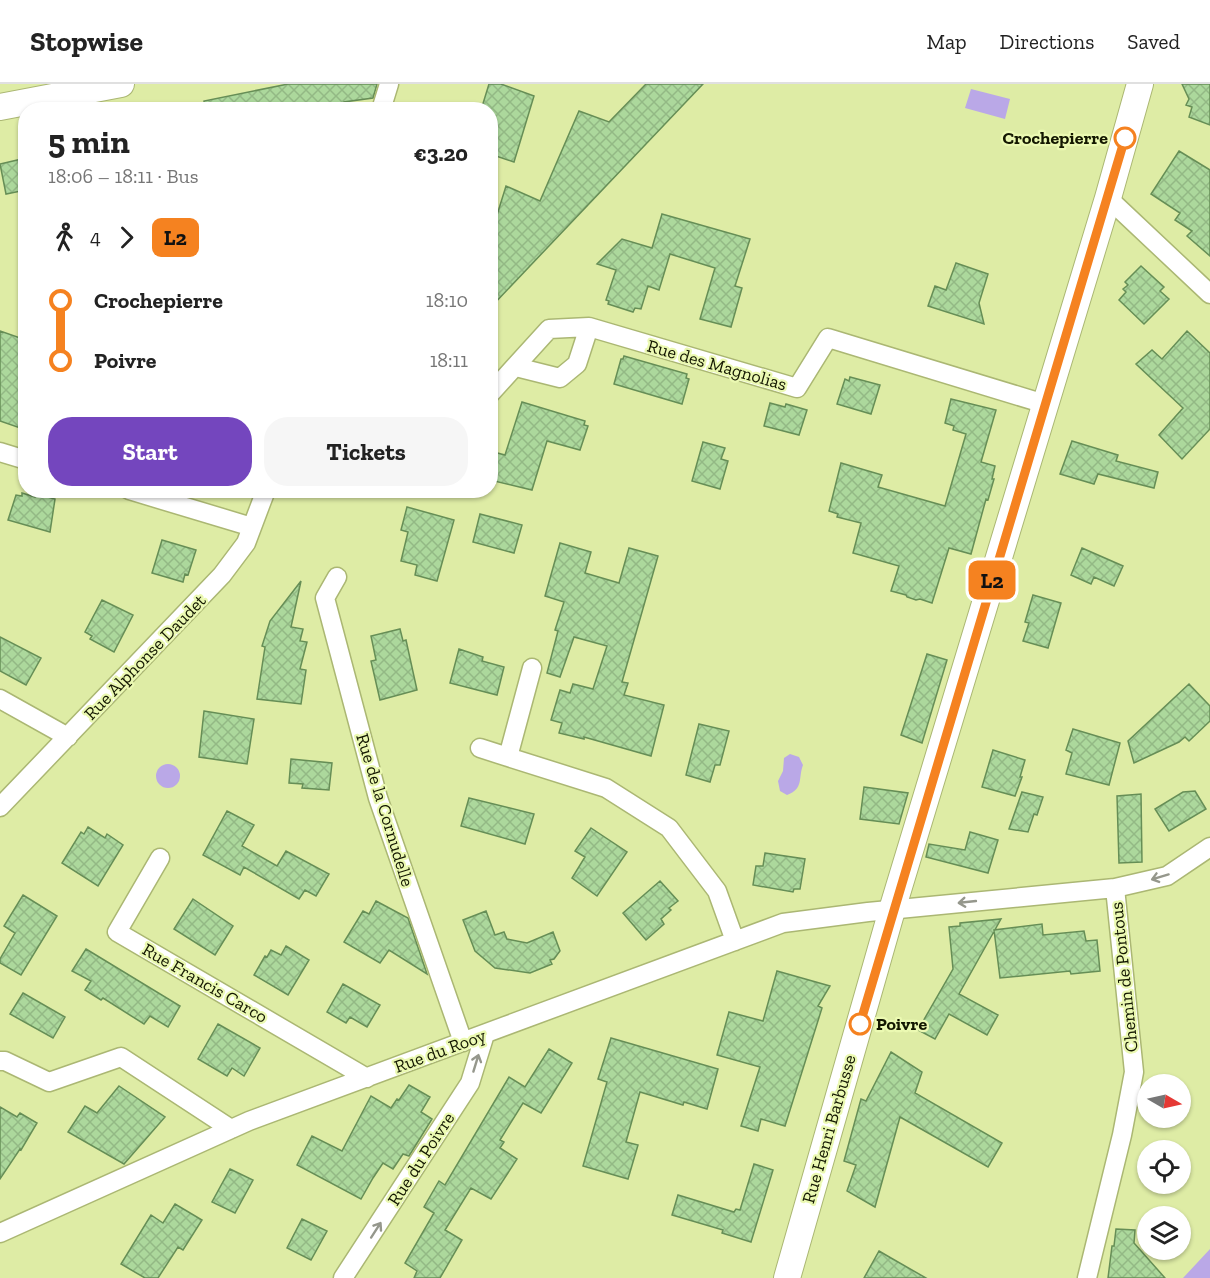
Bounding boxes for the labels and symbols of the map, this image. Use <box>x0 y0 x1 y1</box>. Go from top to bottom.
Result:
place label: Crochepierre <box>1003 127 1108 149</box>
marker: Crochepierre <box>1114 127 1136 149</box>
street label: Rue des Magnolias <box>645 335 789 395</box>
line badge: L2 <box>965 560 1019 600</box>
street label: Rue Alphonse Daudet <box>79 589 211 724</box>
street label: Rue de la Cornudelle <box>351 731 419 889</box>
one-way arrow <box>1151 872 1170 883</box>
one-way arrow <box>958 897 978 908</box>
street label: Chemin de Pontous <box>1105 901 1143 1053</box>
street label: Rue Francis Carco <box>138 938 272 1028</box>
marker: Poivre <box>849 1013 871 1035</box>
place label: Poivre <box>876 1013 927 1035</box>
street label: Rue du Rooy <box>391 1024 490 1078</box>
street label: Rue Henri Barbusse <box>797 1052 861 1206</box>
one-way arrow <box>471 1054 482 1073</box>
north arrow <box>1137 1074 1191 1128</box>
street label: Rue du Poivre <box>383 1108 459 1210</box>
one-way arrow <box>370 1222 382 1238</box>

